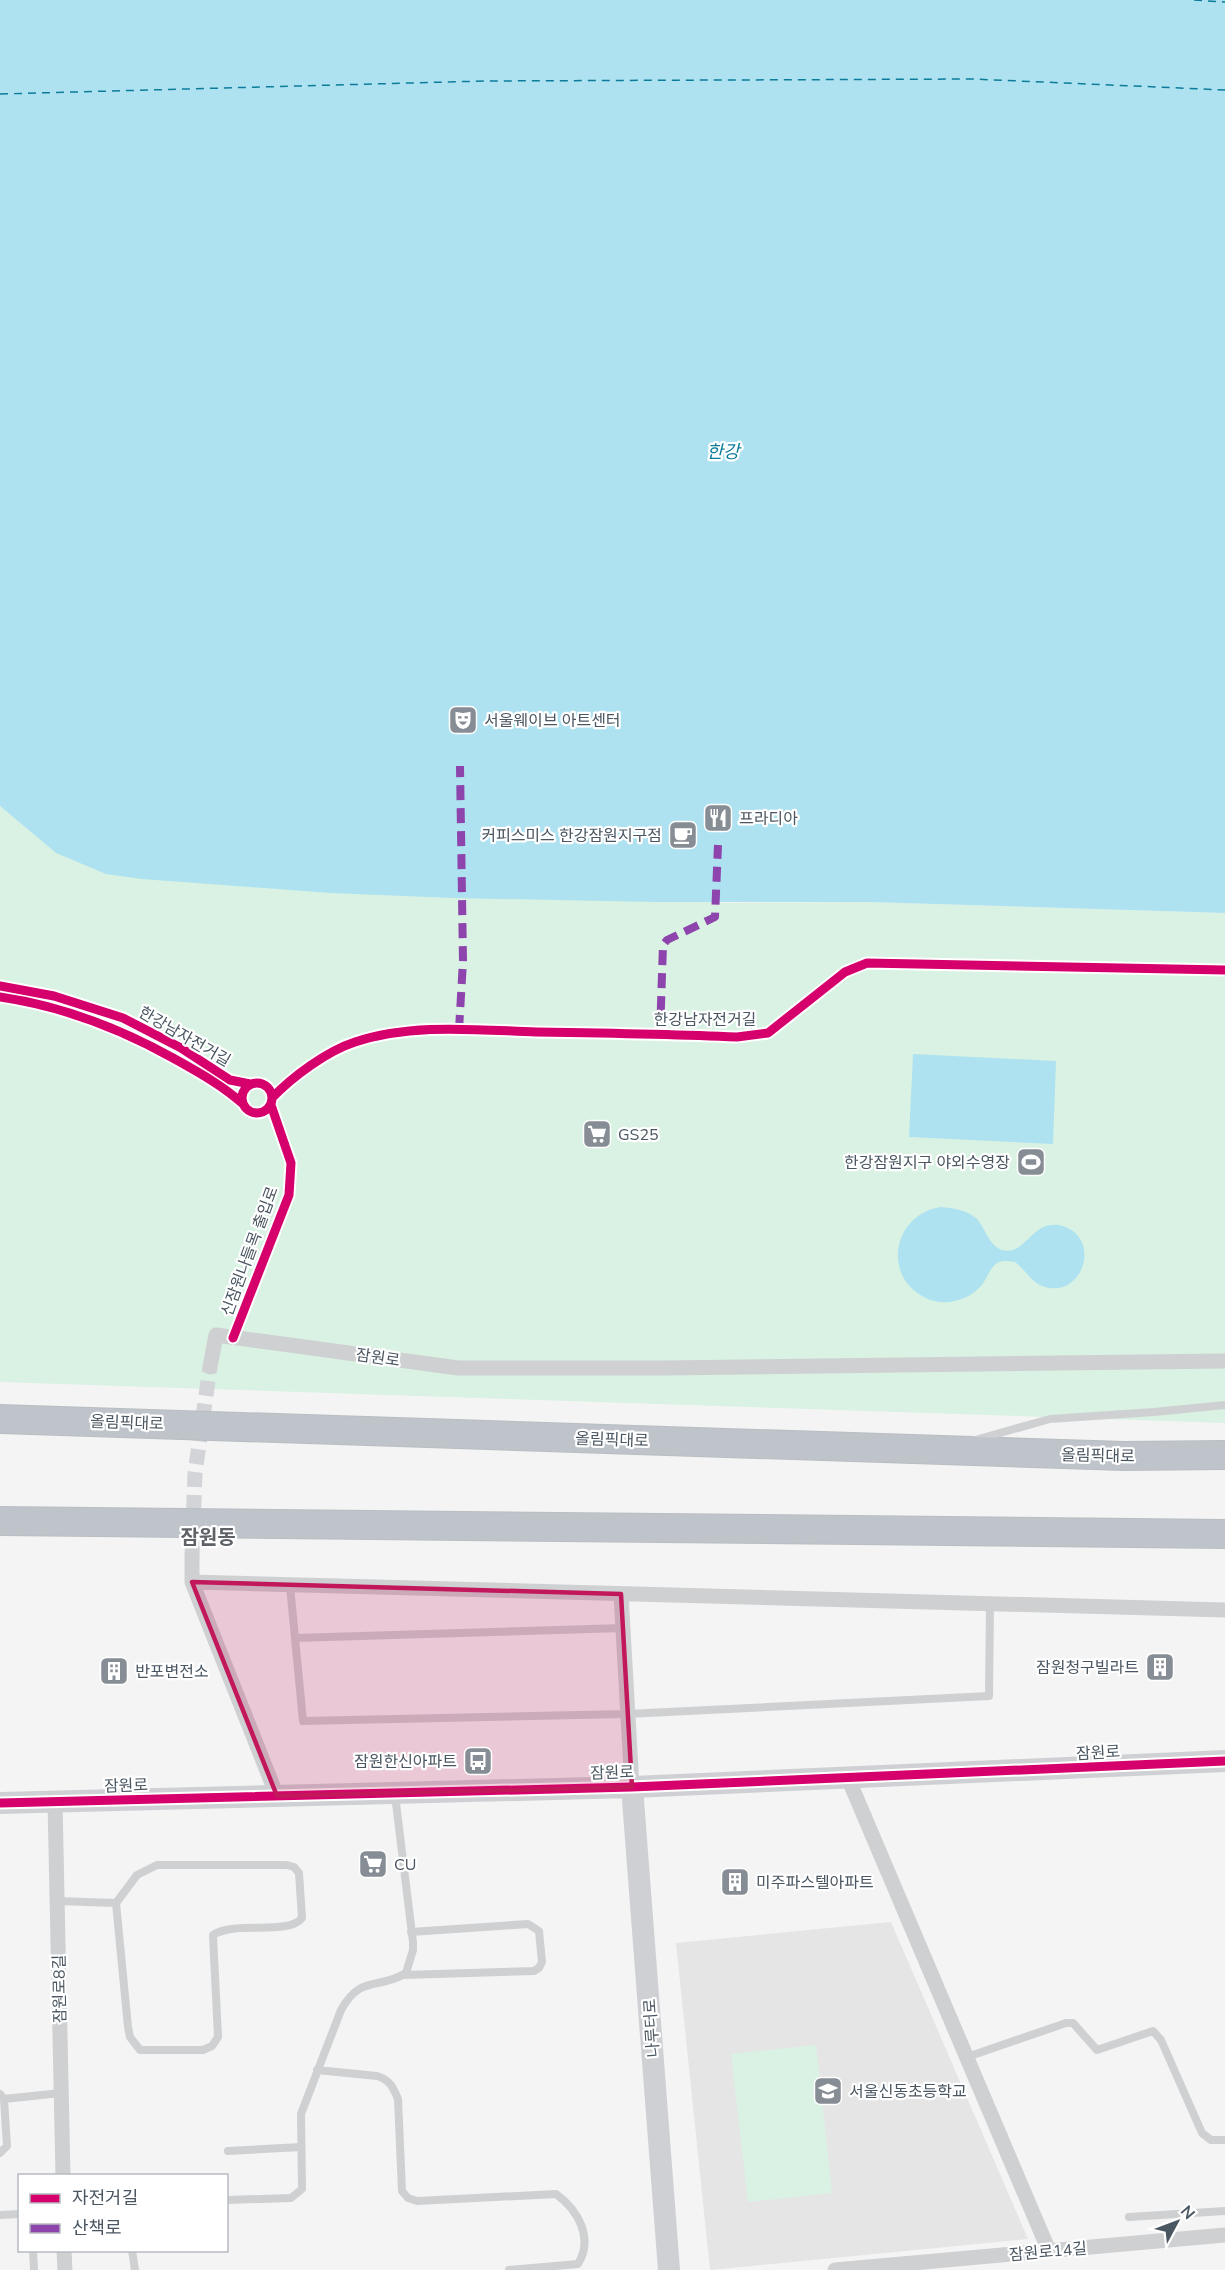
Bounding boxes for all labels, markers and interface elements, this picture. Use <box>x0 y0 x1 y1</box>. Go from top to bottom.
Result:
water label: 한강 <box>706 440 742 464</box>
theatre icon: 서울웨이브 아트센터 <box>447 704 479 736</box>
place label: 서울웨이브 아트센터 <box>484 710 621 732</box>
restaurant icon: 프라디아 <box>702 802 734 834</box>
place label: 프라디아 <box>739 808 798 830</box>
cafe icon: 커피스미스 한강잠원지구점 <box>667 819 699 851</box>
place label: 커피스미스 한강잠원지구점 <box>481 825 662 847</box>
street label: 한강남자전거길 <box>134 1002 235 1072</box>
street label: 한강남자전거길 <box>653 1009 757 1031</box>
supermarket icon: GS25 <box>581 1118 613 1150</box>
place label: GS25 <box>618 1124 659 1146</box>
sports icon: 한강잠원지구 야외수영장 <box>1015 1146 1047 1178</box>
place label: 한강잠원지구 야외수영장 <box>844 1152 1010 1174</box>
street label: 신잠원나들목 출입로 <box>216 1183 284 1319</box>
street label: 잠원로 <box>354 1344 402 1372</box>
street label: 올림픽대로 <box>90 1411 164 1435</box>
street label: 올림픽대로 <box>575 1428 649 1452</box>
street label: 올림픽대로 <box>1061 1444 1135 1468</box>
district label: 잠원동 <box>180 1524 236 1551</box>
building icon: 잠원청구빌라트 <box>1144 1651 1176 1683</box>
building icon: 반포변전소 <box>98 1655 130 1687</box>
place label: 잠원청구빌라트 <box>1036 1657 1139 1679</box>
place label: 반포변전소 <box>135 1661 209 1683</box>
street label: 잠원로 <box>1075 1741 1121 1765</box>
bus stop icon: 잠원한신아파트 <box>462 1745 494 1777</box>
place label: 잠원한신아파트 <box>354 1751 457 1773</box>
street label: 잠원로 <box>590 1761 635 1785</box>
street label: 잠원로 <box>104 1774 149 1798</box>
supermarket icon: CU <box>357 1848 389 1880</box>
place label: CU <box>394 1854 416 1876</box>
building icon: 미주파스텔아파트 <box>719 1866 751 1898</box>
place label: 미주파스텔아파트 <box>756 1872 874 1894</box>
street label: 잠원로8길 <box>48 1955 72 2023</box>
street label: 나루터로 <box>639 1998 665 2058</box>
school or university icon: 서울신동초등학교 <box>812 2075 844 2107</box>
place label: 서울신동초등학교 <box>849 2081 967 2103</box>
legend <box>18 2174 228 2252</box>
text: 자전거길 <box>72 2186 138 2210</box>
north arrow <box>1147 2192 1207 2252</box>
text: N <box>1175 2201 1200 2225</box>
text: 산책로 <box>72 2216 122 2240</box>
street label: 잠원로14길 <box>1008 2238 1088 2266</box>

